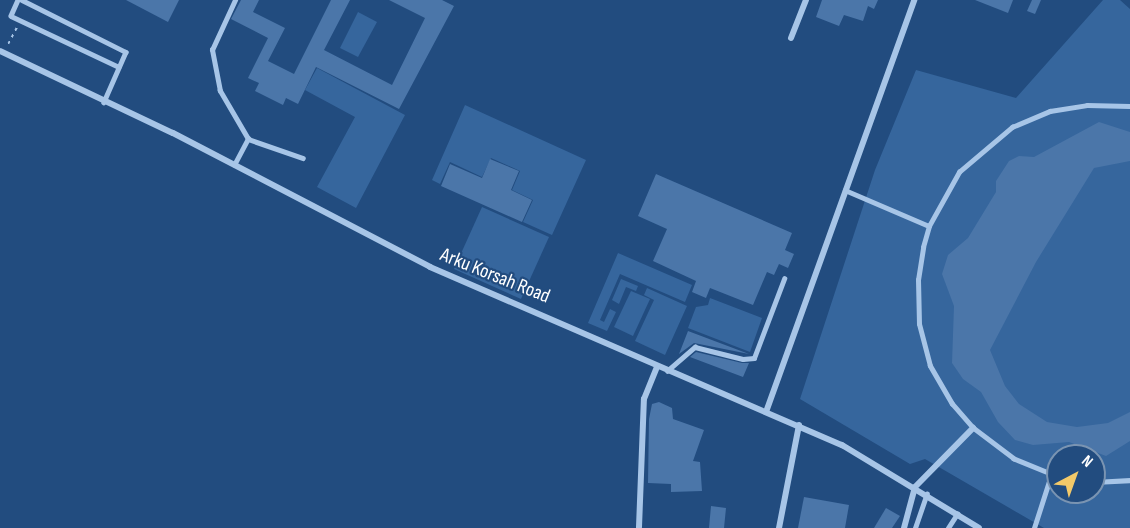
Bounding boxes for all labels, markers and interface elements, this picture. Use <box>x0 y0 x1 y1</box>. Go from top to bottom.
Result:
street label: Arku Korsah Road <box>437 243 553 309</box>
north arrow <box>1046 444 1106 504</box>
text: N <box>1077 452 1096 472</box>

